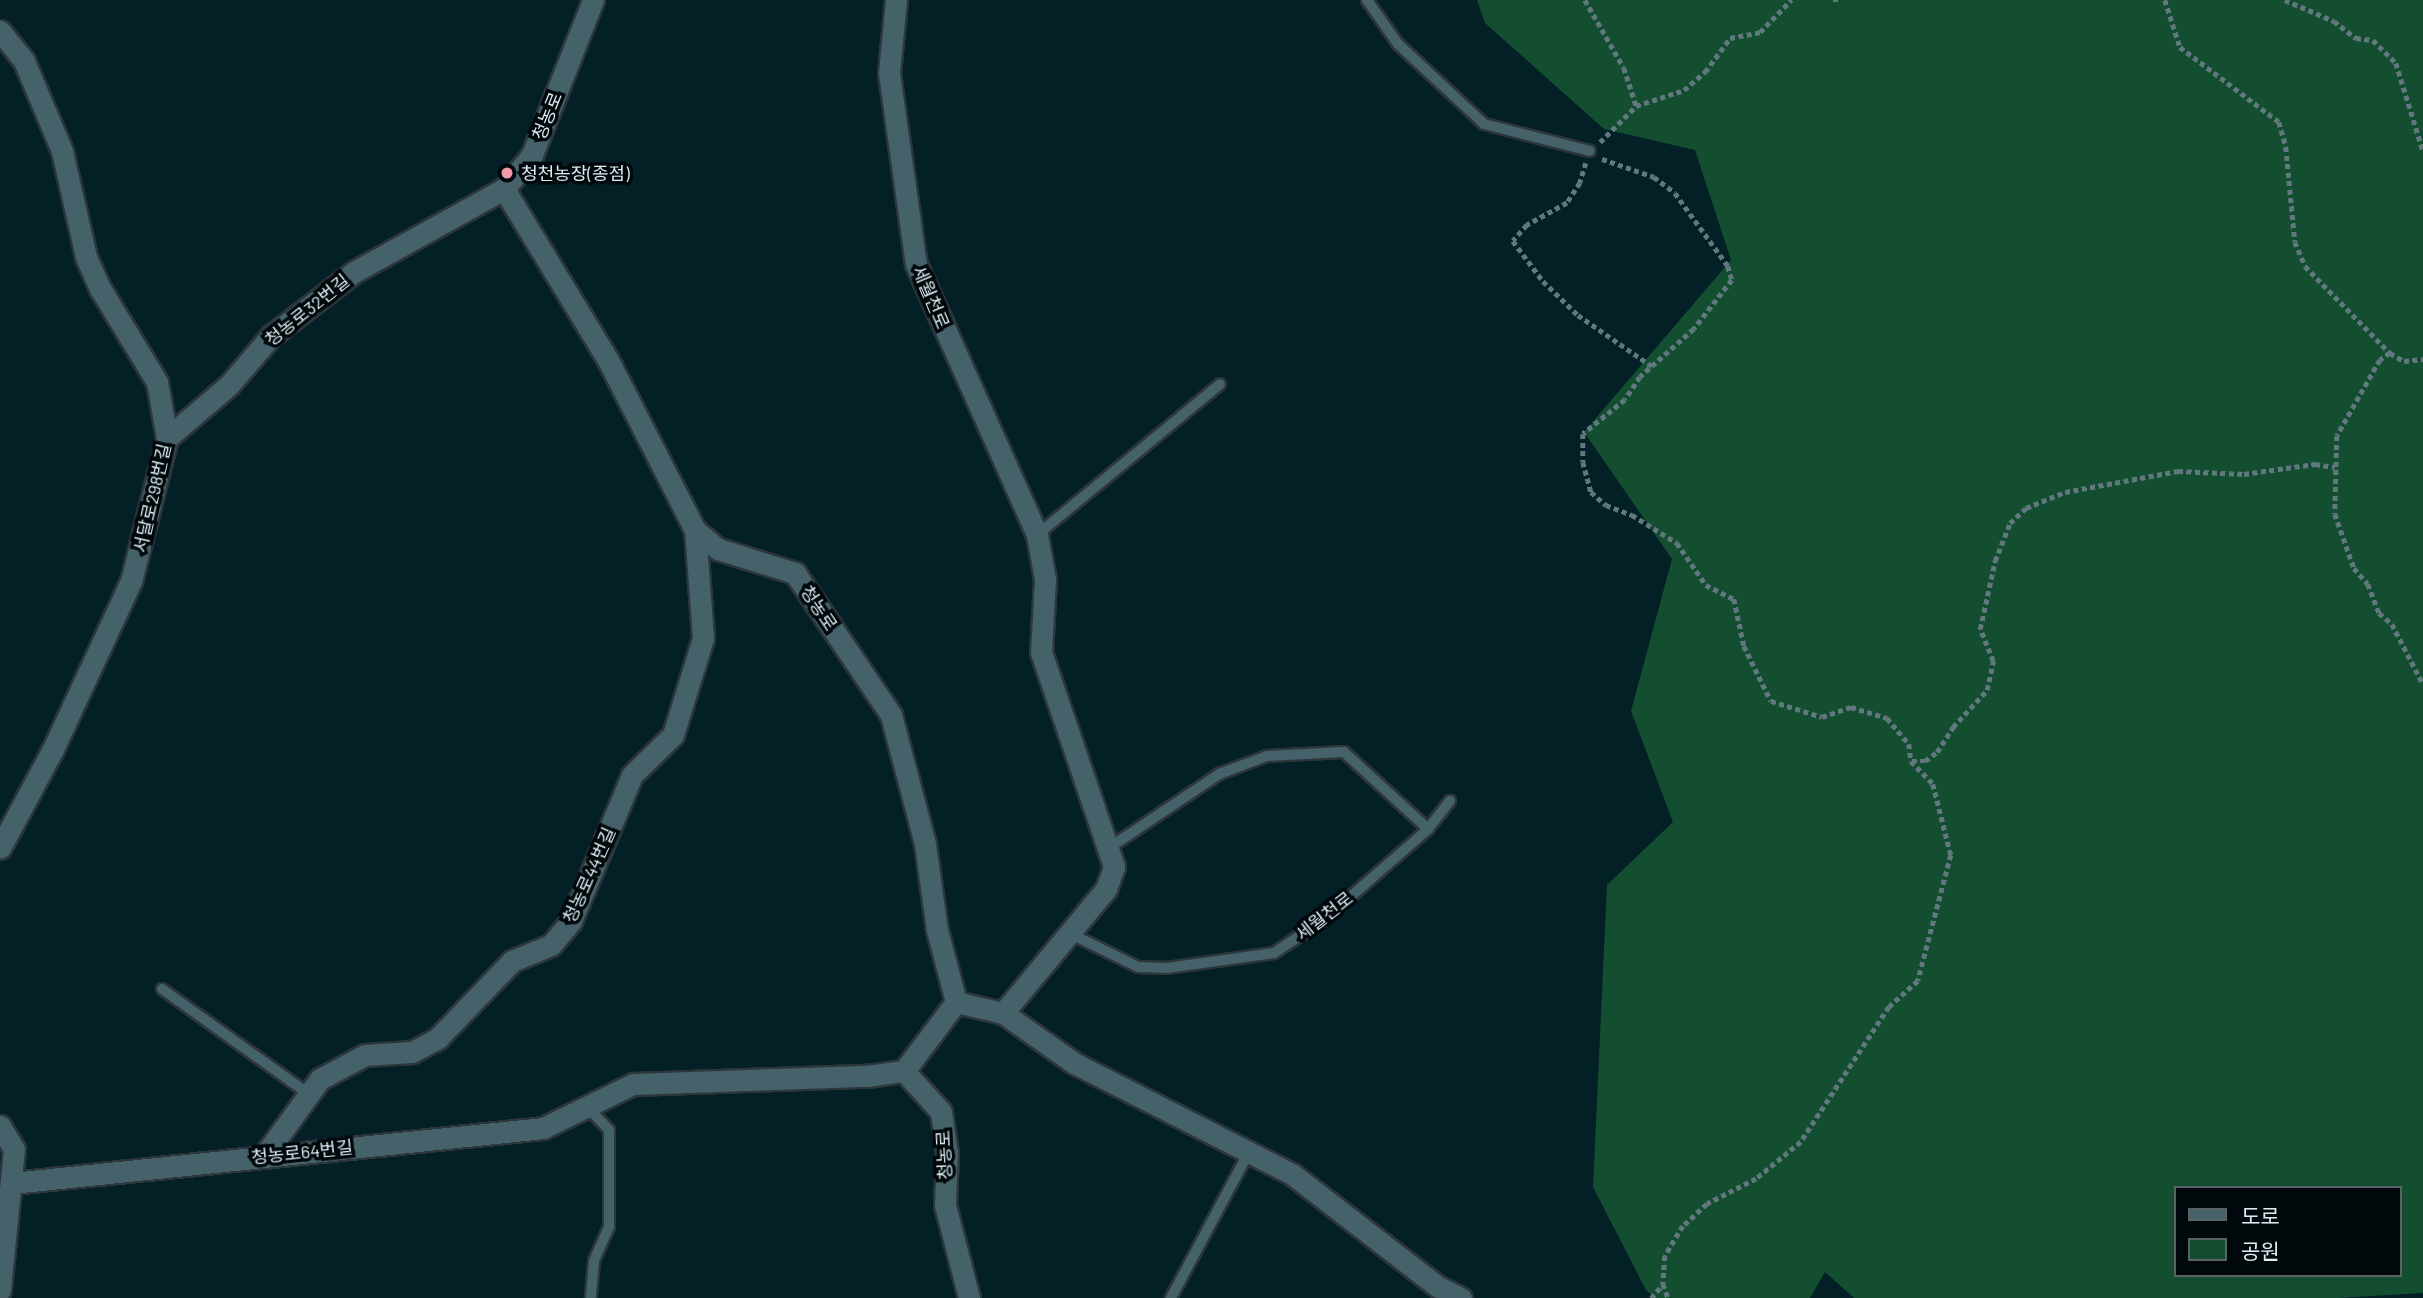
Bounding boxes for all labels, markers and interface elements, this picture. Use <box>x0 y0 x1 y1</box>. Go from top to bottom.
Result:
street label: 청농로 <box>528 89 566 143</box>
place label: 청천농장(종점) <box>521 162 630 184</box>
marker: 청천농장(종점) <box>499 165 515 181</box>
street label: 세월천로 <box>908 262 954 332</box>
street label: 청농로32번길 <box>261 270 353 350</box>
street label: 서달로298번길 <box>129 441 175 555</box>
street label: 청농로 <box>796 581 842 635</box>
street label: 청농로44번길 <box>558 824 620 926</box>
street label: 세월천로 <box>1291 887 1357 945</box>
street label: 청농로 <box>932 1130 956 1180</box>
street label: 청농로64번길 <box>250 1136 354 1168</box>
legend <box>2174 1186 2402 1277</box>
text: 도로 <box>2241 1203 2280 1228</box>
text: 공원 <box>2241 1238 2280 1263</box>

